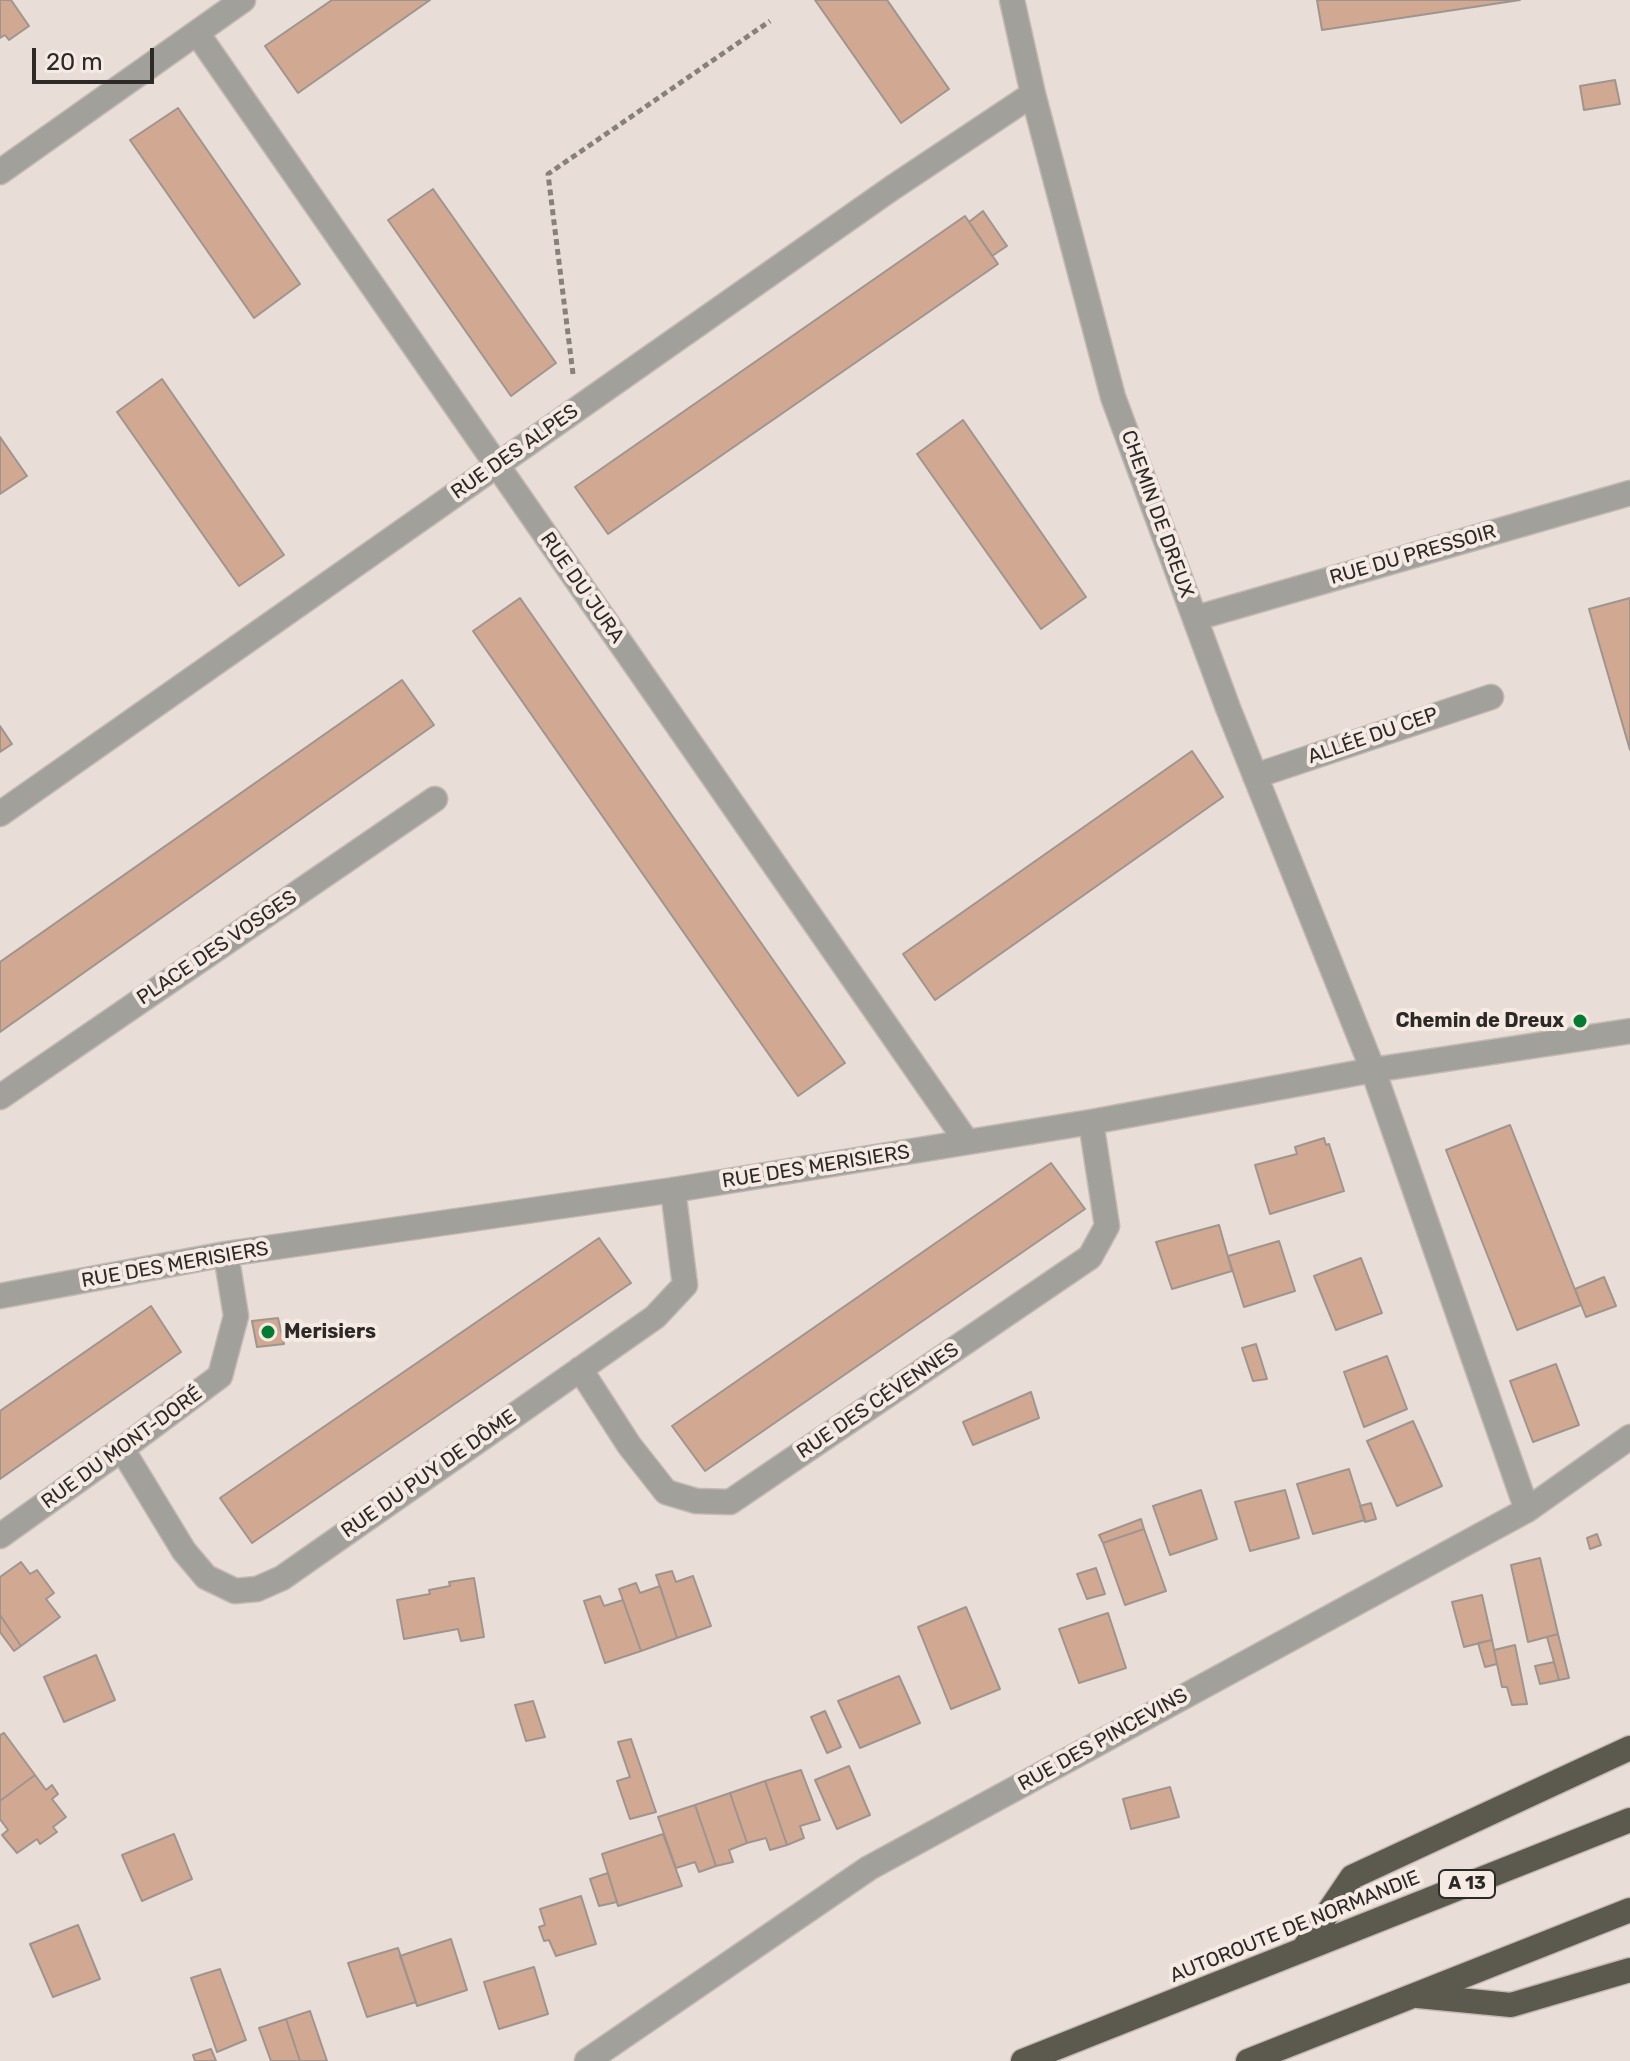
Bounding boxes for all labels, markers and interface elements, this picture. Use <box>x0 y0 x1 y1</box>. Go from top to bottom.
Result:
scale bar <box>36 32 158 82</box>
text: 20 m <box>46 48 103 76</box>
street label: RUE DES ALPES <box>447 399 583 505</box>
street label: CHEMIN DE DREUX <box>1116 427 1198 601</box>
street label: RUE DU PRESSOIR <box>1327 520 1499 590</box>
street label: RUE DU JURA <box>535 528 629 648</box>
street label: ALLÉE DU CEP <box>1305 703 1441 769</box>
street label: PLACE DES VOSGES <box>132 886 302 1010</box>
place label: Chemin de Dreux <box>1395 1009 1564 1033</box>
marker: Chemin de Dreux <box>1571 1012 1589 1030</box>
street label: RUE DES MERISIERS <box>721 1140 911 1194</box>
street label: RUE DES MERISIERS <box>80 1237 270 1293</box>
place label: Merisiers <box>284 1320 376 1344</box>
marker: Merisiers <box>259 1323 277 1341</box>
street label: RUE DES CÉVENNES <box>792 1338 964 1464</box>
street label: RUE DU MONT-DORÉ <box>37 1382 207 1514</box>
street label: RUE DU PUY DE DÔME <box>337 1405 521 1543</box>
street label: RUE DES PINCEVINS <box>1014 1684 1192 1796</box>
street label: AUTOROUTE DE NORMANDIE <box>1167 1866 1423 1988</box>
road number: A 13 <box>1439 1870 1495 1898</box>

